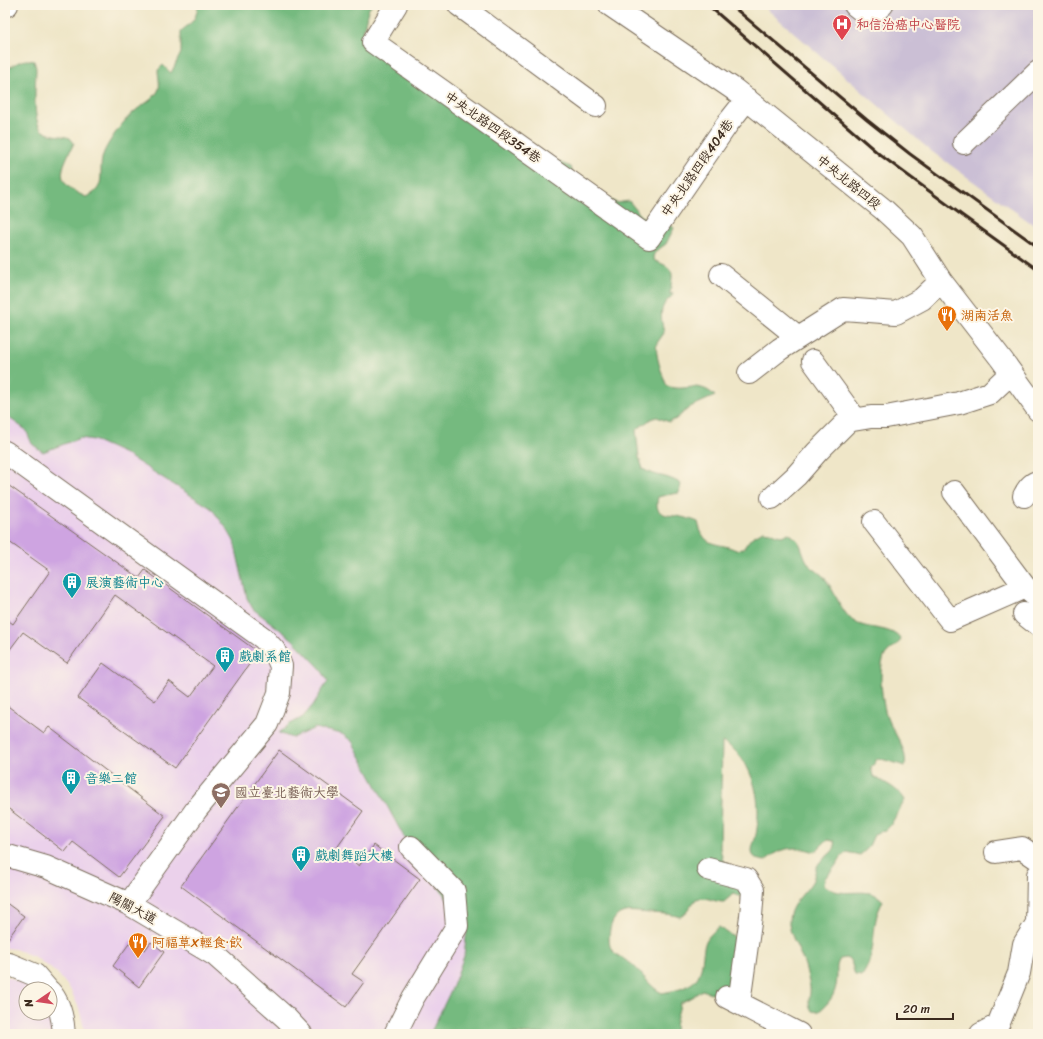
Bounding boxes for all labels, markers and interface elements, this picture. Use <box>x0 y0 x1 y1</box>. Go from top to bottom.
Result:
hospital icon: 和信治癌中心醫院 <box>831 13 853 41</box>
place label: 和信治癌中心醫院 <box>856 13 960 36</box>
street label: 中央北路四段354巷 <box>440 85 546 169</box>
street label: 中央北路四段404巷 <box>654 114 740 222</box>
street label: 中央北路四段 <box>811 149 887 215</box>
restaurant icon: 湖南活魚 <box>936 304 958 332</box>
place label: 湖南活魚 <box>961 304 1013 327</box>
building icon: 展演藝術中心 <box>61 571 83 599</box>
place label: 展演藝術中心 <box>86 571 164 594</box>
building icon: 戲劇系館 <box>214 645 236 673</box>
place label: 戲劇系館 <box>239 645 291 668</box>
building icon: 音樂二館 <box>60 767 82 795</box>
place label: 音樂二館 <box>85 767 137 790</box>
school or university icon: 國立臺北藝術大學 <box>210 781 232 809</box>
place label: 國立臺北藝術大學 <box>235 781 339 804</box>
building icon: 戲劇舞蹈大樓 <box>290 844 312 872</box>
place label: 戲劇舞蹈大樓 <box>315 844 393 867</box>
street label: 陽關大道 <box>105 886 161 930</box>
restaurant icon: 阿福草X輕食·飲 <box>127 931 149 959</box>
place label: 阿福草X輕食·飲 <box>152 931 242 954</box>
north arrow <box>18 981 58 1021</box>
scale bar <box>897 995 953 1021</box>
text: N <box>19 997 39 1010</box>
text: 20 m <box>903 998 930 1020</box>

